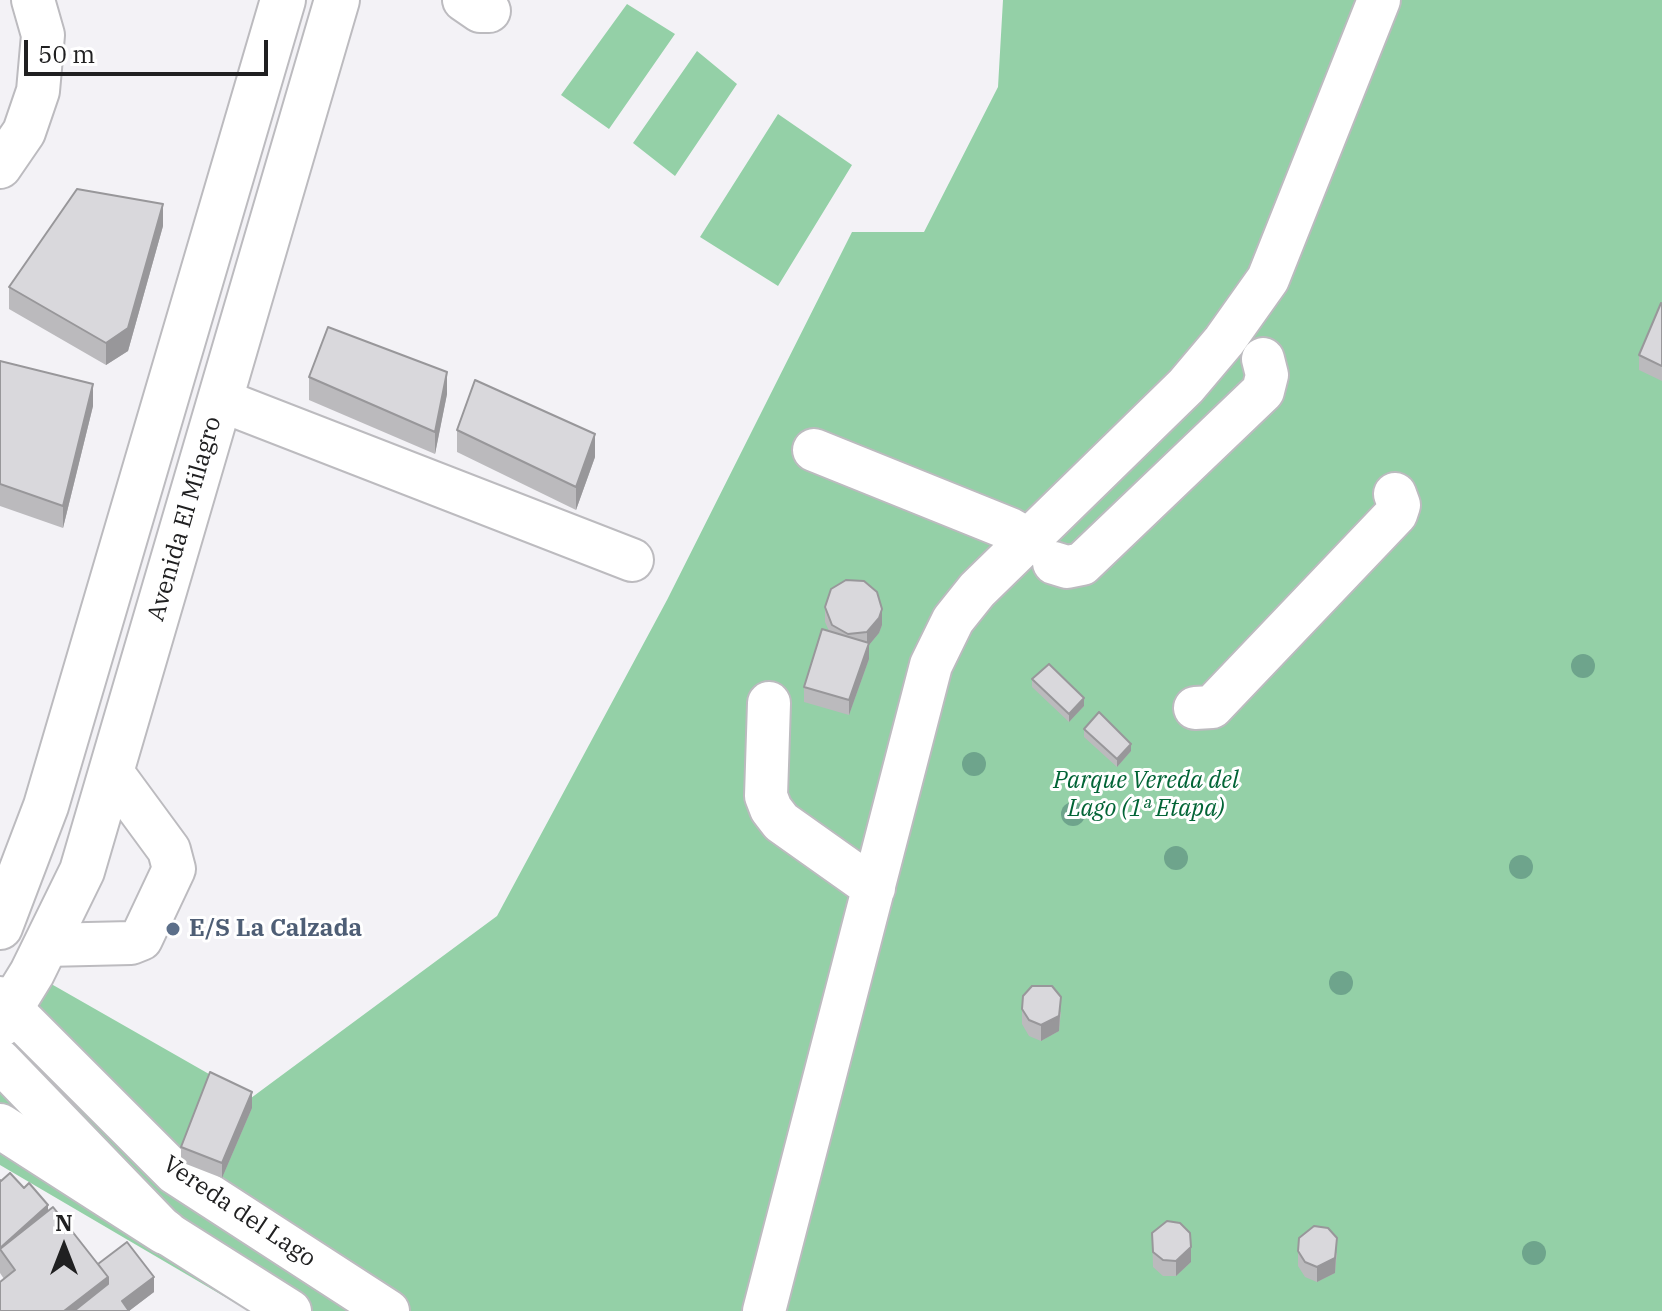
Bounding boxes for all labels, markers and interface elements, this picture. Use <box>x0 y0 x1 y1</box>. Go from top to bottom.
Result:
scale bar <box>28 24 272 74</box>
text: 50 m <box>38 38 95 70</box>
street label: Avenida El Milagro <box>142 413 228 625</box>
park label: Parque Vereda del Lago (1ª Etapa) <box>1053 767 1239 823</box>
place label: E/S La Calzada <box>189 915 362 943</box>
marker: E/S La Calzada <box>164 920 182 938</box>
street label: Vereda del Lago <box>157 1150 321 1274</box>
north arrow <box>24 1207 104 1287</box>
text: N <box>55 1208 73 1237</box>

